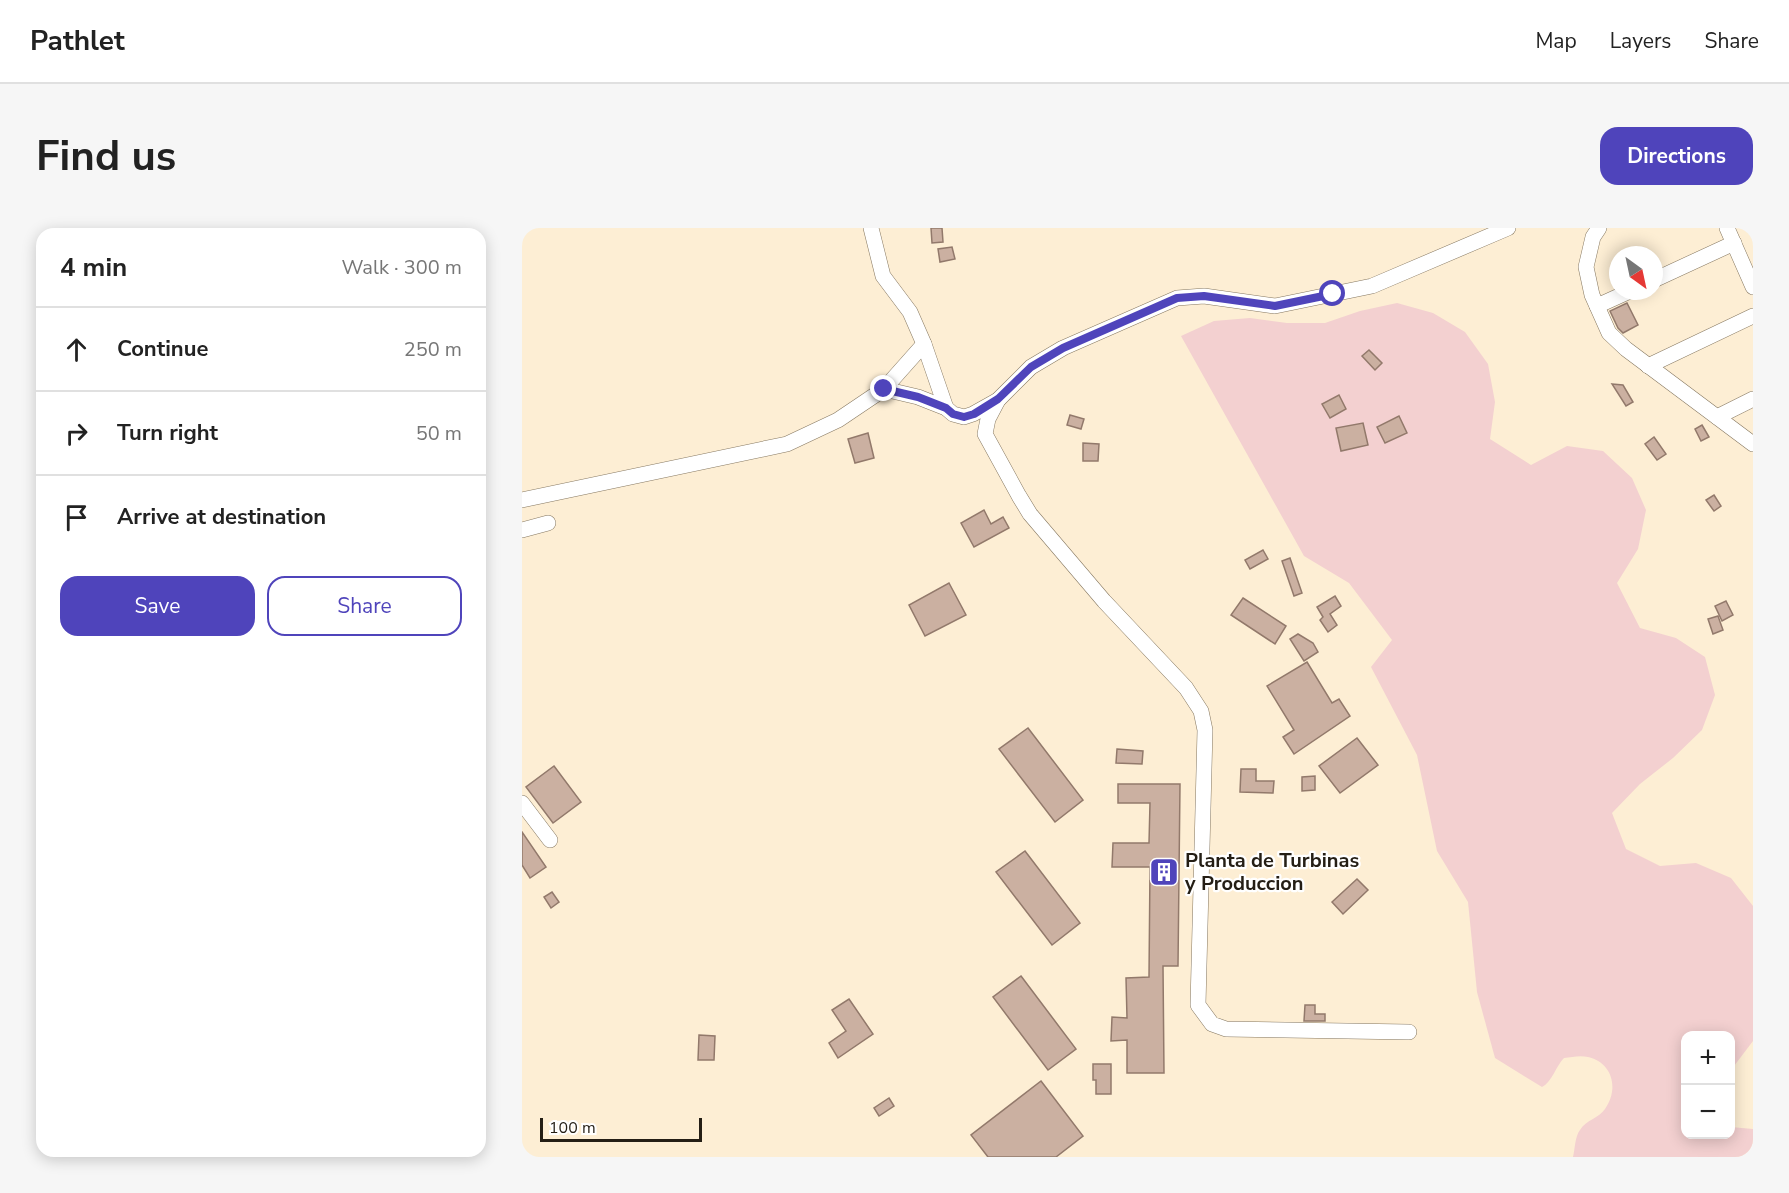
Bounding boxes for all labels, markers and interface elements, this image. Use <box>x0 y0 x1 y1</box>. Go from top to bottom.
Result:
text: Pathlet <box>30 22 125 60</box>
text: Map <box>1535 27 1577 55</box>
text: Layers <box>1610 27 1671 55</box>
text: Share <box>1704 27 1759 55</box>
button: Directions <box>1600 127 1753 185</box>
text: Find us <box>36 128 176 185</box>
north arrow <box>1609 246 1663 300</box>
text: 4 min <box>60 250 127 285</box>
text: Walk · 300 m <box>342 254 462 281</box>
route start <box>1319 280 1345 306</box>
icon: ahead <box>60 333 93 366</box>
text: Continue <box>117 334 208 364</box>
text: 250 m <box>404 336 462 363</box>
route end <box>870 375 896 401</box>
icon: right <box>60 417 93 450</box>
text: Turn right <box>117 418 218 448</box>
text: 50 m <box>416 420 462 447</box>
icon: arrive <box>60 501 93 534</box>
text: Arrive at destination <box>117 502 326 532</box>
button: Save <box>60 576 255 636</box>
button: Share <box>267 576 462 636</box>
place label: Planta de Turbinas y Produccion <box>1184 847 1359 897</box>
building icon: Planta de Turbinas y Produccion <box>1148 856 1180 888</box>
map controls <box>1681 1031 1735 1139</box>
button: + <box>1681 1031 1735 1085</box>
button: − <box>1681 1085 1735 1139</box>
scale bar <box>540 1115 702 1142</box>
text: 100 m <box>549 1117 596 1139</box>

